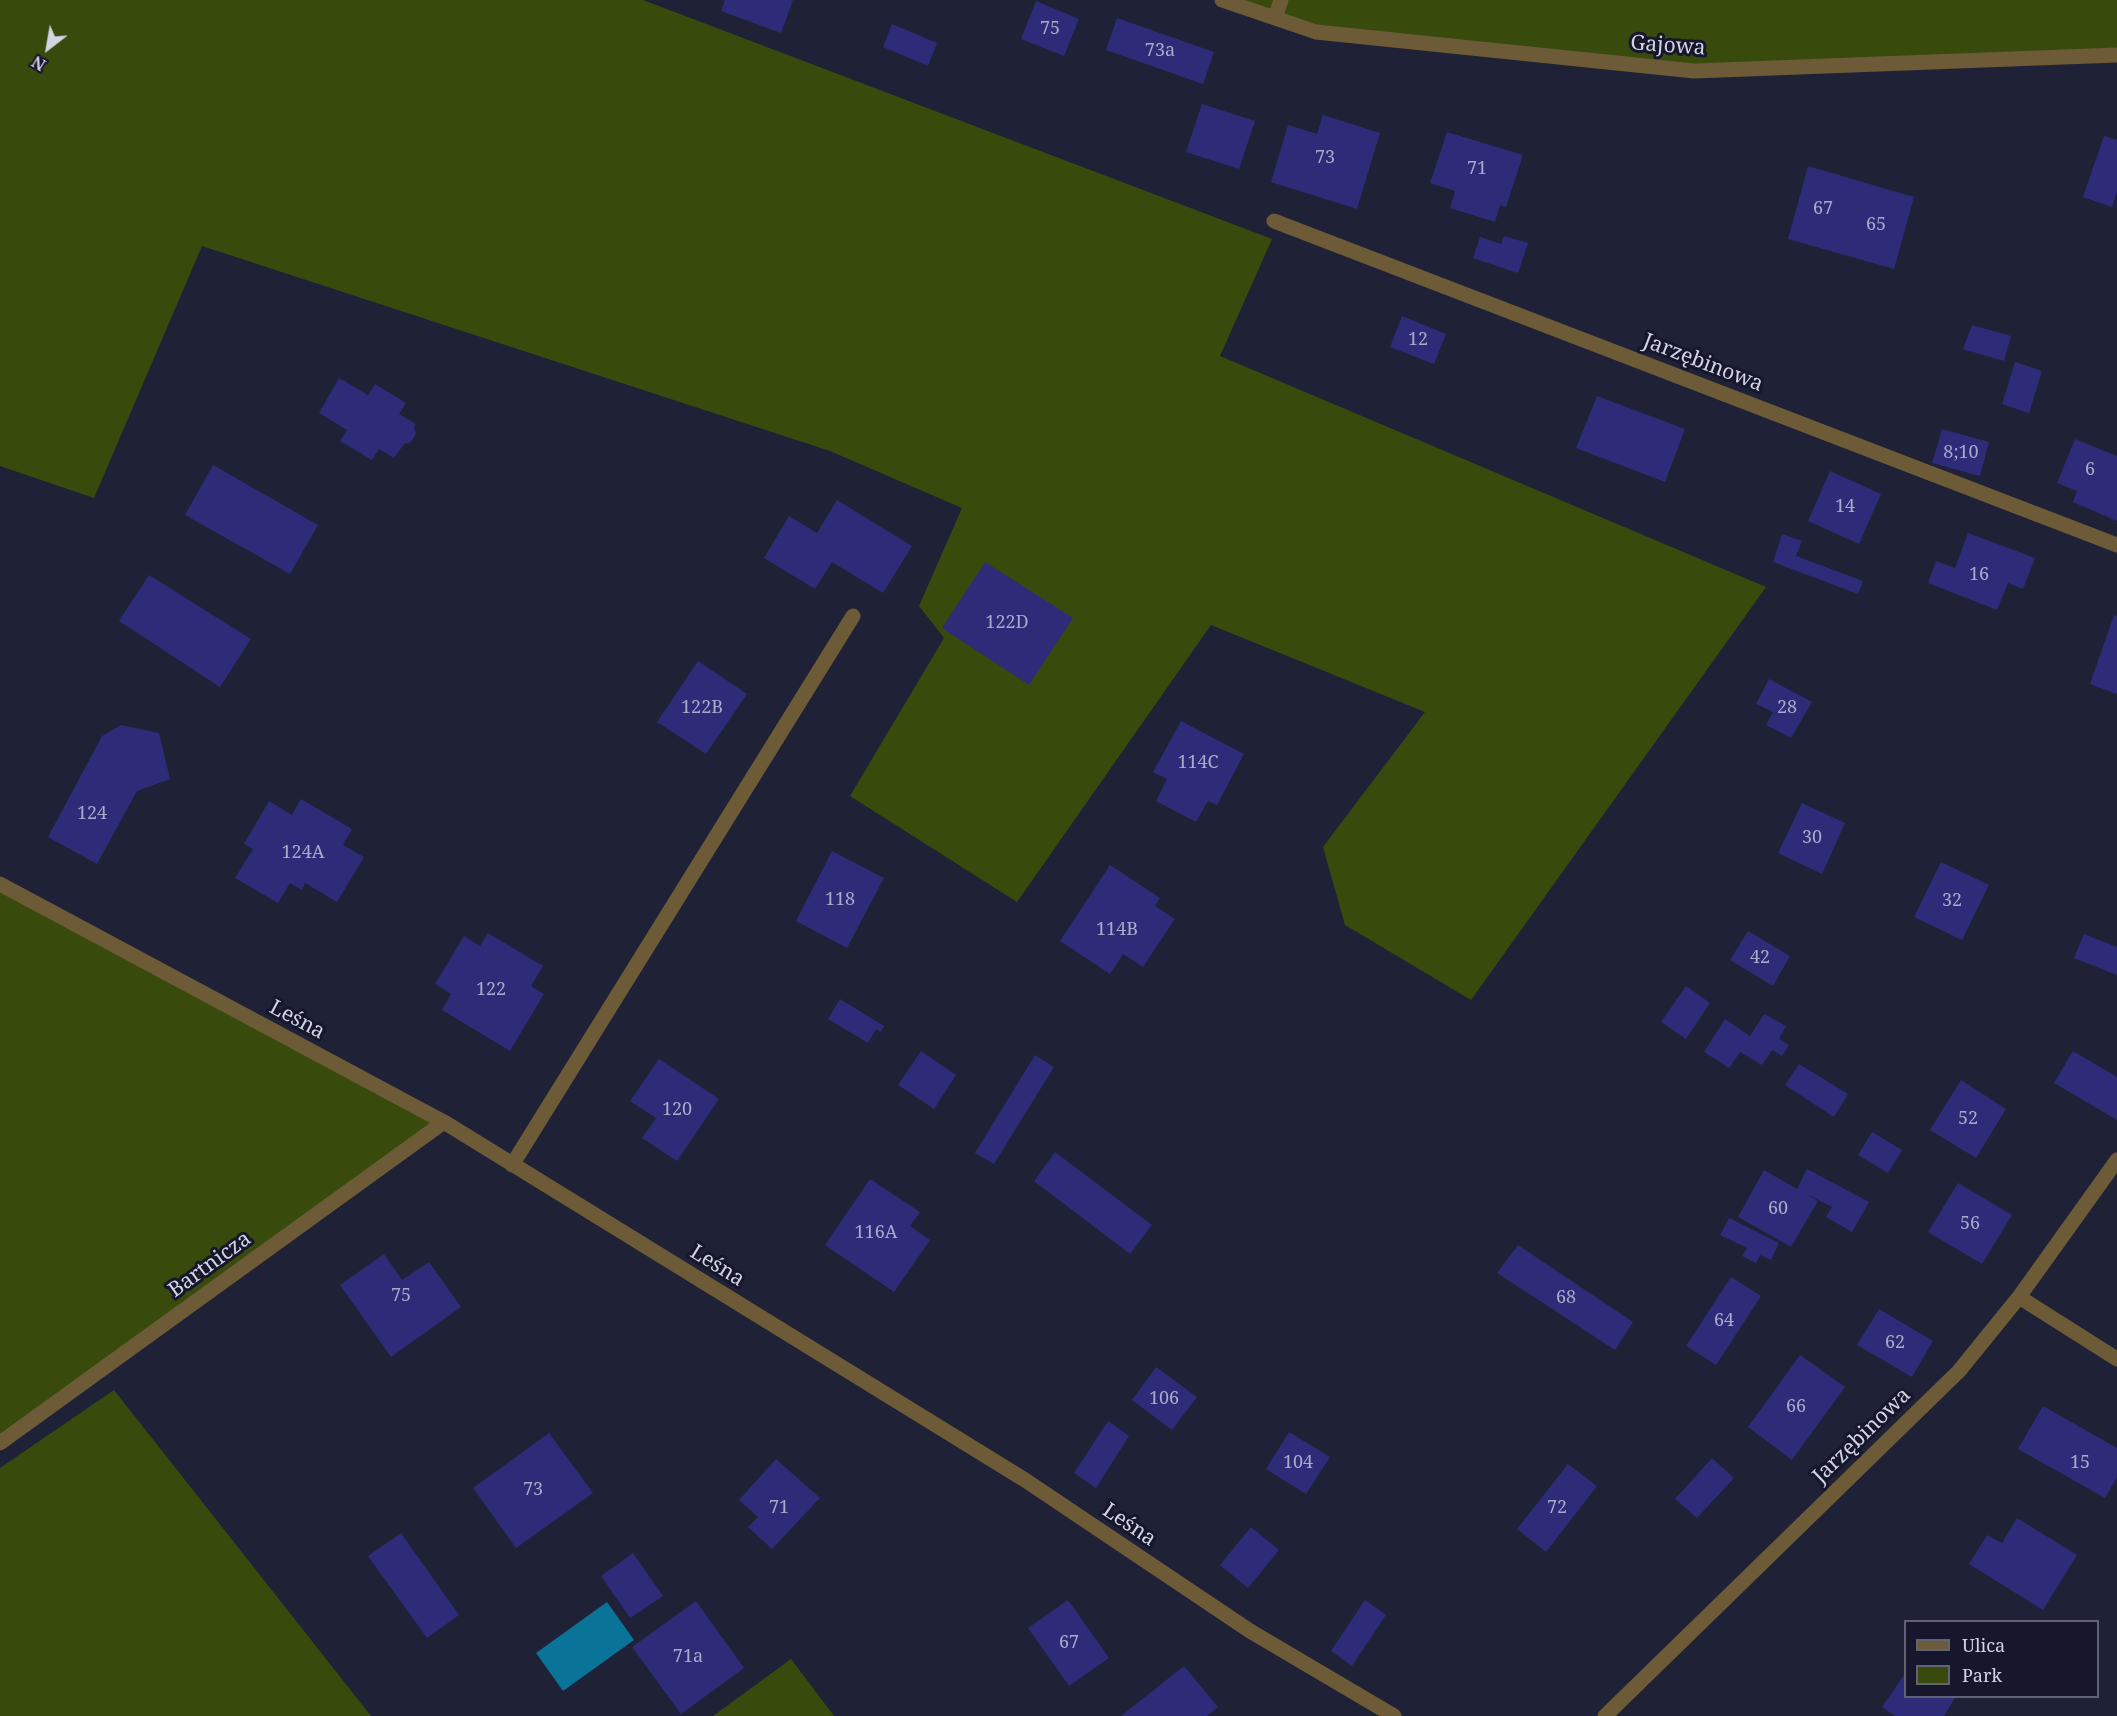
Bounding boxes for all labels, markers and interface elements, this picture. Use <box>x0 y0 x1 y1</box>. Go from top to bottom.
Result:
north arrow <box>18 18 78 78</box>
house number: 75 <box>1040 18 1060 40</box>
street label: Gajowa <box>1630 31 1706 61</box>
house number: 73a <box>1145 40 1175 62</box>
text: N <box>28 51 50 76</box>
house number: 73 <box>1315 147 1335 169</box>
house number: 71 <box>1467 158 1487 180</box>
house number: 67 <box>1813 198 1833 220</box>
house number: 65 <box>1866 214 1886 236</box>
house number: 12 <box>1408 329 1428 351</box>
street label: Jarzębinowa <box>1639 329 1767 397</box>
house number: 8;10 <box>1943 442 1979 464</box>
house number: 6 <box>2085 459 2095 481</box>
house number: 14 <box>1835 496 1855 518</box>
house number: 16 <box>1969 564 1989 586</box>
house number: 122D <box>985 612 1029 634</box>
house number: 122B <box>681 697 723 719</box>
house number: 28 <box>1777 697 1797 719</box>
house number: 114C <box>1177 752 1219 774</box>
house number: 124 <box>77 803 107 825</box>
house number: 30 <box>1802 827 1822 849</box>
house number: 124A <box>282 842 324 864</box>
house number: 118 <box>825 889 855 911</box>
house number: 32 <box>1942 890 1962 912</box>
house number: 114B <box>1096 919 1138 941</box>
house number: 42 <box>1750 947 1770 969</box>
house number: 122 <box>476 979 506 1001</box>
street label: Leśna <box>265 995 329 1045</box>
house number: 120 <box>662 1099 692 1121</box>
house number: 52 <box>1958 1108 1978 1130</box>
house number: 60 <box>1768 1198 1788 1220</box>
house number: 56 <box>1960 1213 1980 1235</box>
house number: 116A <box>855 1222 897 1244</box>
street label: Bartnicza <box>164 1227 256 1303</box>
street label: Leśna <box>685 1240 749 1292</box>
house number: 75 <box>391 1285 411 1307</box>
house number: 68 <box>1556 1287 1576 1309</box>
house number: 64 <box>1714 1310 1734 1332</box>
house number: 62 <box>1885 1332 1905 1354</box>
street label: Jarzębinowa <box>1808 1383 1916 1489</box>
house number: 106 <box>1149 1388 1179 1410</box>
house number: 66 <box>1786 1396 1806 1418</box>
house number: 104 <box>1283 1452 1313 1474</box>
house number: 15 <box>2070 1452 2090 1474</box>
house number: 73 <box>523 1479 543 1501</box>
house number: 71 <box>769 1497 789 1519</box>
house number: 72 <box>1547 1497 1567 1519</box>
street label: Leśna <box>1097 1498 1161 1552</box>
legend <box>1904 1620 2099 1698</box>
house number: 67 <box>1059 1632 1079 1654</box>
text: Ulica <box>1962 1633 2005 1657</box>
house number: 71a <box>673 1646 703 1668</box>
text: Park <box>1962 1663 2002 1687</box>

